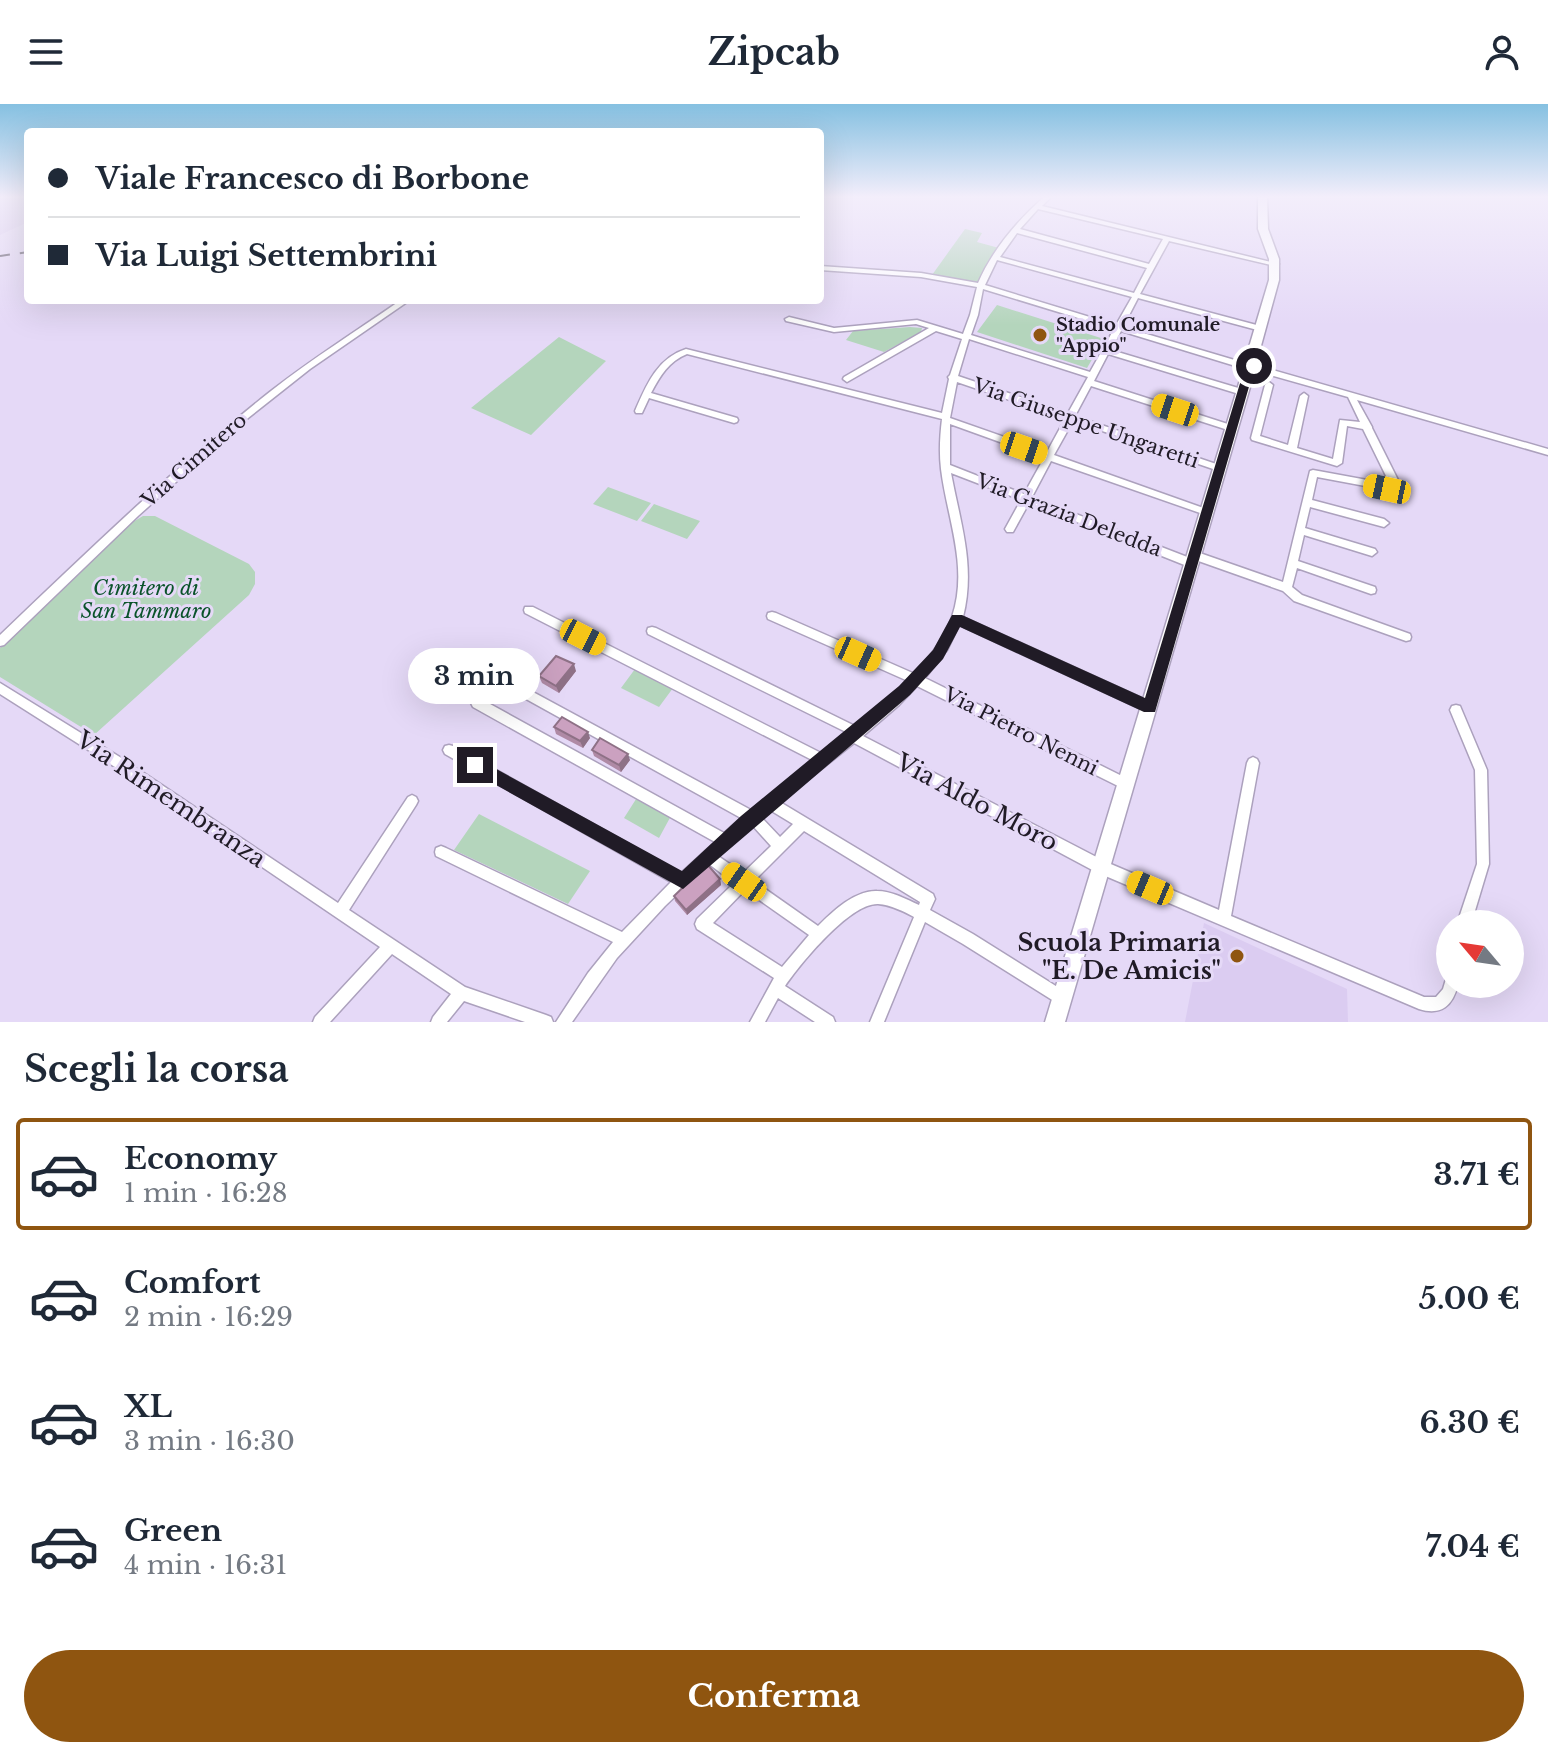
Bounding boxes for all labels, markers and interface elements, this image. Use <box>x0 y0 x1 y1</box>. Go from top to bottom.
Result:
icon: menu <box>24 30 68 74</box>
text: Zipcab <box>708 30 840 75</box>
icon: person <box>1480 30 1524 74</box>
text: Viale Francesco di Borbone <box>96 160 529 197</box>
text: Via Luigi Settembrini <box>96 237 437 274</box>
place label: Stadio Comunale "Appio" <box>1056 314 1220 357</box>
marker: Stadio Comunale "Appio" <box>1031 326 1049 344</box>
route start <box>1236 348 1272 384</box>
street label: Via Giuseppe Ungaretti <box>969 373 1202 473</box>
car <box>1148 391 1202 429</box>
street label: Via Cimitero <box>136 408 251 513</box>
car <box>997 429 1051 467</box>
street label: Via Grazia Deledda <box>972 468 1166 562</box>
car <box>1361 472 1413 506</box>
park label: Cimitero di San Tammaro <box>81 576 211 623</box>
car <box>556 615 610 659</box>
car <box>831 633 885 675</box>
callout: 3 min <box>409 649 541 705</box>
text: 3 min <box>434 660 514 692</box>
street label: Via Pietro Nenni <box>939 681 1102 780</box>
street label: Via Rimembranza <box>70 724 272 874</box>
route end <box>457 747 493 783</box>
street label: Via Aldo Moro <box>890 747 1063 857</box>
car <box>717 858 771 906</box>
car <box>1123 868 1177 908</box>
north arrow <box>1436 910 1524 998</box>
map controls <box>1436 910 1524 998</box>
place label: Scuola Primaria "E. De Amicis" <box>1017 928 1221 985</box>
marker: Scuola Primaria "E. De Amicis" <box>1228 947 1246 965</box>
text: Scegli la corsa <box>24 1047 289 1092</box>
icon: car <box>28 1138 100 1210</box>
text: Economy <box>124 1140 277 1177</box>
text: 3.71 € <box>1433 1156 1520 1193</box>
text: 1 min · 16:28 <box>124 1177 288 1209</box>
icon: car <box>28 1262 100 1334</box>
text: Comfort <box>124 1264 261 1301</box>
text: 5.00 € <box>1419 1280 1520 1317</box>
text: 2 min · 16:29 <box>124 1301 293 1333</box>
icon: car <box>28 1386 100 1458</box>
text: XL <box>124 1388 172 1425</box>
text: 6.30 € <box>1419 1404 1520 1441</box>
text: 3 min · 16:30 <box>124 1425 295 1457</box>
icon: car <box>28 1510 100 1582</box>
text: Green <box>124 1512 222 1549</box>
text: 7.04 € <box>1426 1528 1520 1565</box>
text: 4 min · 16:31 <box>124 1549 287 1581</box>
button: Conferma <box>24 1650 1524 1742</box>

